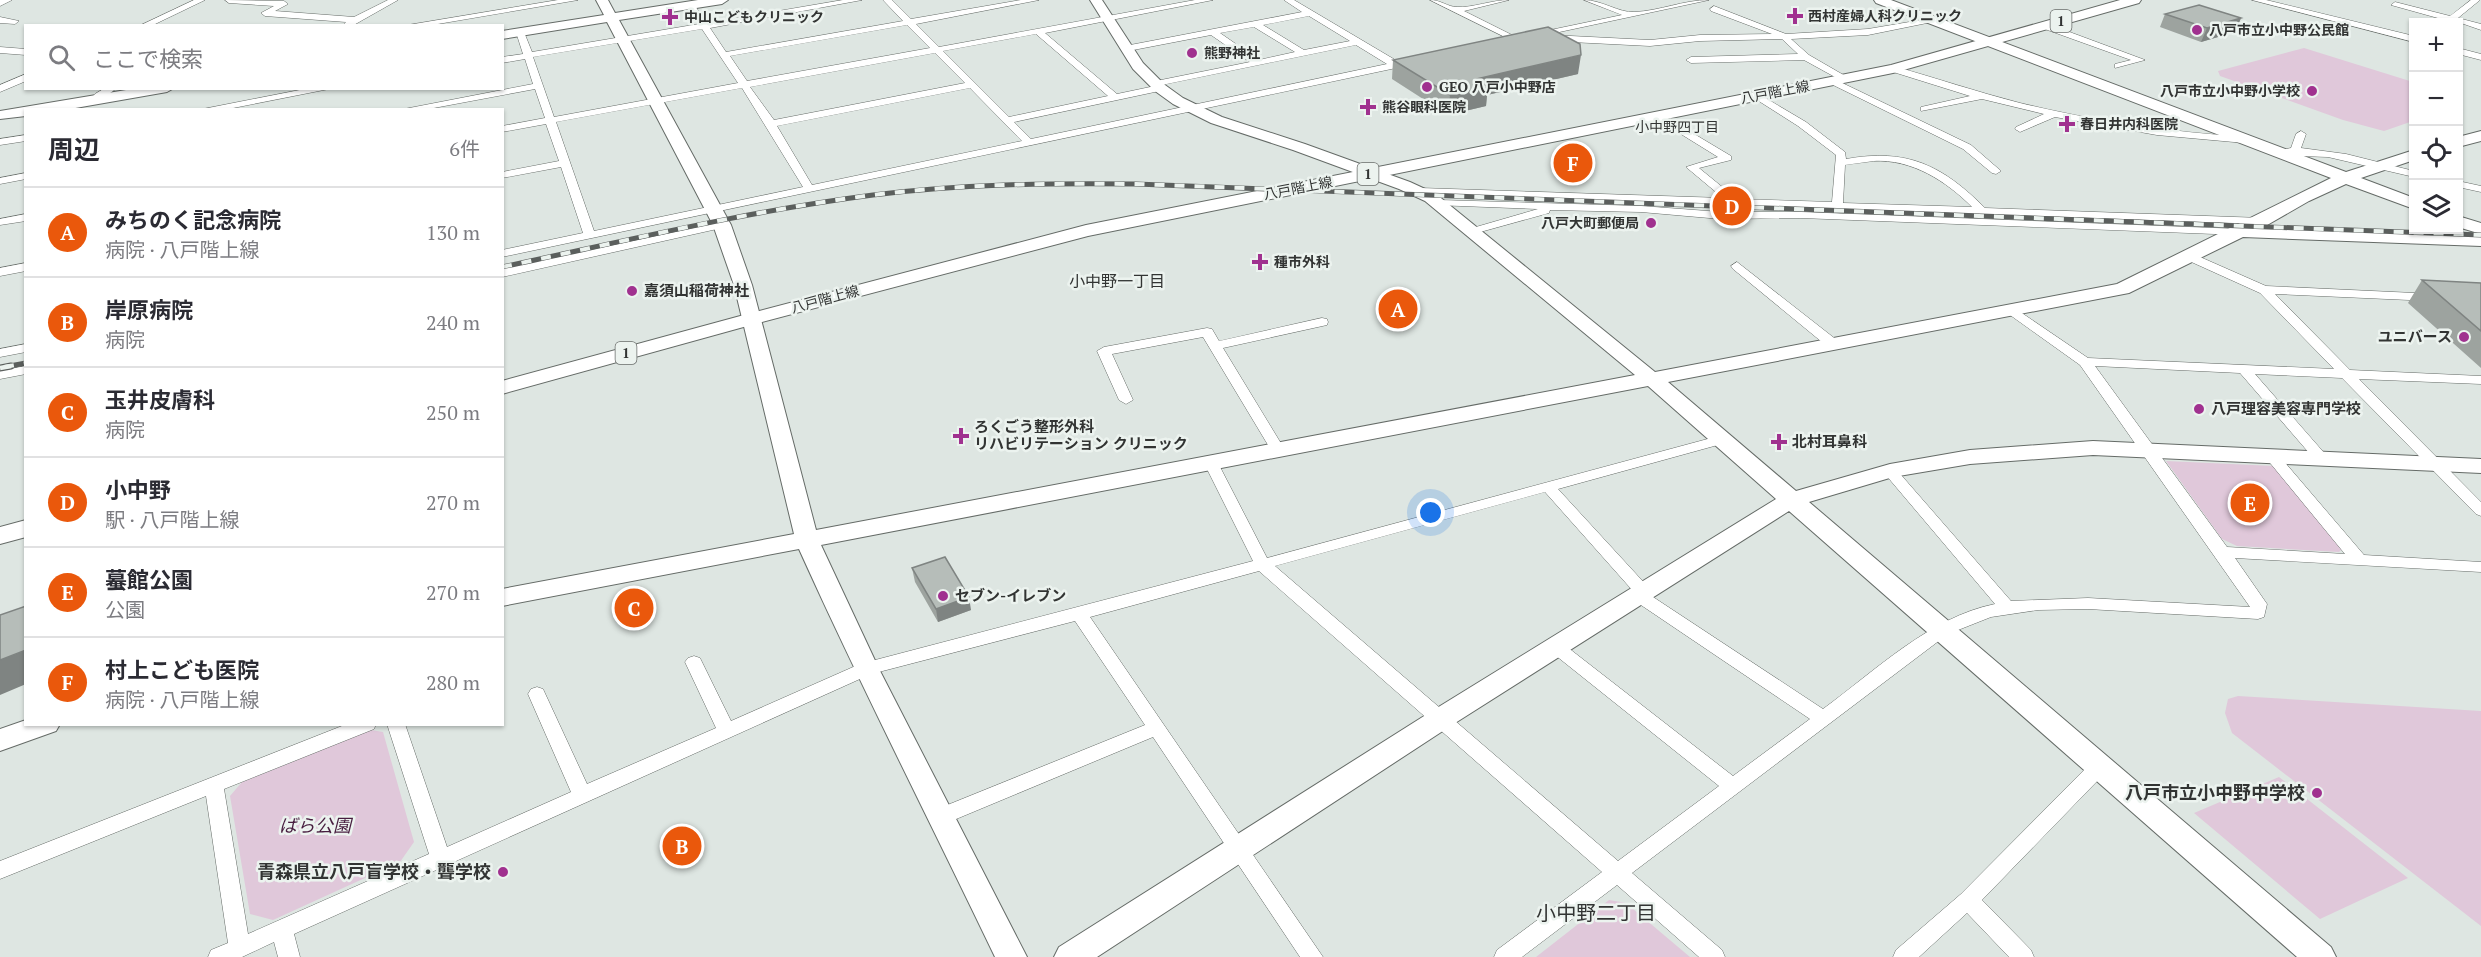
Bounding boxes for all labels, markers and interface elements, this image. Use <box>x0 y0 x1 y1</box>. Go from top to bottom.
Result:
place label: 西村産婦人科クリニック <box>1808 6 1962 25</box>
place label: 中山こどもクリニック <box>684 7 824 26</box>
marker: 西村産婦人科クリニック <box>1786 7 1804 25</box>
marker: 中山こどもクリニック <box>661 8 679 26</box>
road number: 1 <box>2050 10 2072 32</box>
map controls <box>2409 18 2463 234</box>
button: + <box>2409 18 2463 72</box>
place label: 八戸市立小中野公民館 <box>2209 20 2349 39</box>
marker: 八戸市立小中野公民館 <box>2190 23 2204 37</box>
search box <box>24 24 504 90</box>
icon: search <box>45 41 78 74</box>
place label: 熊野神社 <box>1204 43 1260 62</box>
text: ここで検索 <box>93 44 203 73</box>
marker: 熊野神社 <box>1185 46 1199 60</box>
button: − <box>2409 72 2463 126</box>
street label: 八戸階上線 <box>1739 76 1811 108</box>
place label: GEO 八戸小中野店 <box>1439 77 1556 96</box>
marker: GEO 八戸小中野店 <box>1420 80 1434 94</box>
place label: 八戸市立小中野小学校 <box>2160 81 2300 100</box>
marker: 八戸市立小中野小学校 <box>2305 84 2319 98</box>
place label: 熊谷眼科医院 <box>1382 97 1466 116</box>
marker: 熊谷眼科医院 <box>1359 98 1377 116</box>
place label: 春日井内科医院 <box>2080 114 2178 133</box>
marker: 春日井内科医院 <box>2058 115 2076 133</box>
district label: 小中野四丁目 <box>1635 117 1719 136</box>
button: locate <box>2409 126 2463 180</box>
text: 周辺 <box>48 132 100 166</box>
text: 6件 <box>449 135 480 162</box>
pin: F <box>1554 140 1592 186</box>
road number: 1 <box>1358 163 1378 185</box>
street label: 八戸階上線 <box>1262 172 1334 204</box>
button: layers <box>2409 180 2463 234</box>
pin: D <box>1712 184 1752 228</box>
text: みちのく記念病院 <box>105 205 281 234</box>
place label: 八戸大町郵便局 <box>1541 213 1639 232</box>
marker: 八戸大町郵便局 <box>1644 216 1658 230</box>
text: A <box>60 219 75 246</box>
text: 130 m <box>426 219 480 246</box>
text: 病院 · 八戸階上線 <box>105 236 260 263</box>
place label: 種市外科 <box>1274 252 1330 271</box>
marker: 種市外科 <box>1251 253 1269 271</box>
district label: 小中野一丁目 <box>1069 270 1165 292</box>
place label: 嘉須山稲荷神社 <box>644 280 749 300</box>
street label: 八戸階上線 <box>789 280 861 317</box>
marker: 嘉須山稲荷神社 <box>625 284 639 298</box>
pin: A <box>1378 286 1418 332</box>
text: 岸原病院 <box>105 295 193 324</box>
text: B <box>61 309 74 336</box>
text: 240 m <box>426 309 480 336</box>
text: 病院 <box>105 326 145 353</box>
place label: ユニバース <box>2378 326 2452 346</box>
marker: ユニバース <box>2457 330 2471 344</box>
road number: 1 <box>616 342 636 364</box>
text: 玉井皮膚科 <box>105 385 215 414</box>
place label: 八戸理容美容専門学校 <box>2211 398 2361 418</box>
text: C <box>61 399 74 426</box>
text: 250 m <box>426 399 480 426</box>
marker: 八戸理容美容専門学校 <box>2192 402 2206 416</box>
text: 病院 <box>105 416 145 443</box>
place label: ろくごう整形外科 リハビリテーション クリニック <box>974 416 1188 453</box>
marker: ろくごう整形外科 リハビリテーション クリニック <box>952 427 970 445</box>
place label: 北村耳鼻科 <box>1792 431 1867 451</box>
marker: 北村耳鼻科 <box>1770 433 1788 451</box>
text: 小中野 <box>105 475 171 504</box>
pin: E <box>2230 480 2270 526</box>
text: D <box>60 489 75 516</box>
text: 270 m <box>426 489 480 516</box>
your location <box>1416 498 1445 527</box>
text: 駅 · 八戸階上線 <box>105 506 240 533</box>
text: 蟇館公園 <box>105 565 193 594</box>
text: E <box>61 579 74 606</box>
text: 270 m <box>426 579 480 606</box>
place label: セブン-イレブン <box>955 585 1066 605</box>
pin: C <box>614 586 654 630</box>
marker: セブン-イレブン <box>936 589 950 603</box>
text: 公園 <box>105 596 145 623</box>
text: 村上こども医院 <box>105 655 259 684</box>
text: F <box>62 669 73 696</box>
text: 280 m <box>426 669 480 696</box>
text: 病院 · 八戸階上線 <box>105 686 260 713</box>
place label: 八戸市立小中野中学校 <box>2125 780 2305 804</box>
marker: 八戸市立小中野中学校 <box>2310 786 2324 800</box>
park label: ばら公園 <box>279 813 354 837</box>
pin: B <box>662 824 702 868</box>
place label: 青森県立八戸盲学校・聾学校 <box>257 859 491 883</box>
marker: 青森県立八戸盲学校・聾学校 <box>496 865 510 879</box>
district label: 小中野二丁目 <box>1536 899 1656 926</box>

